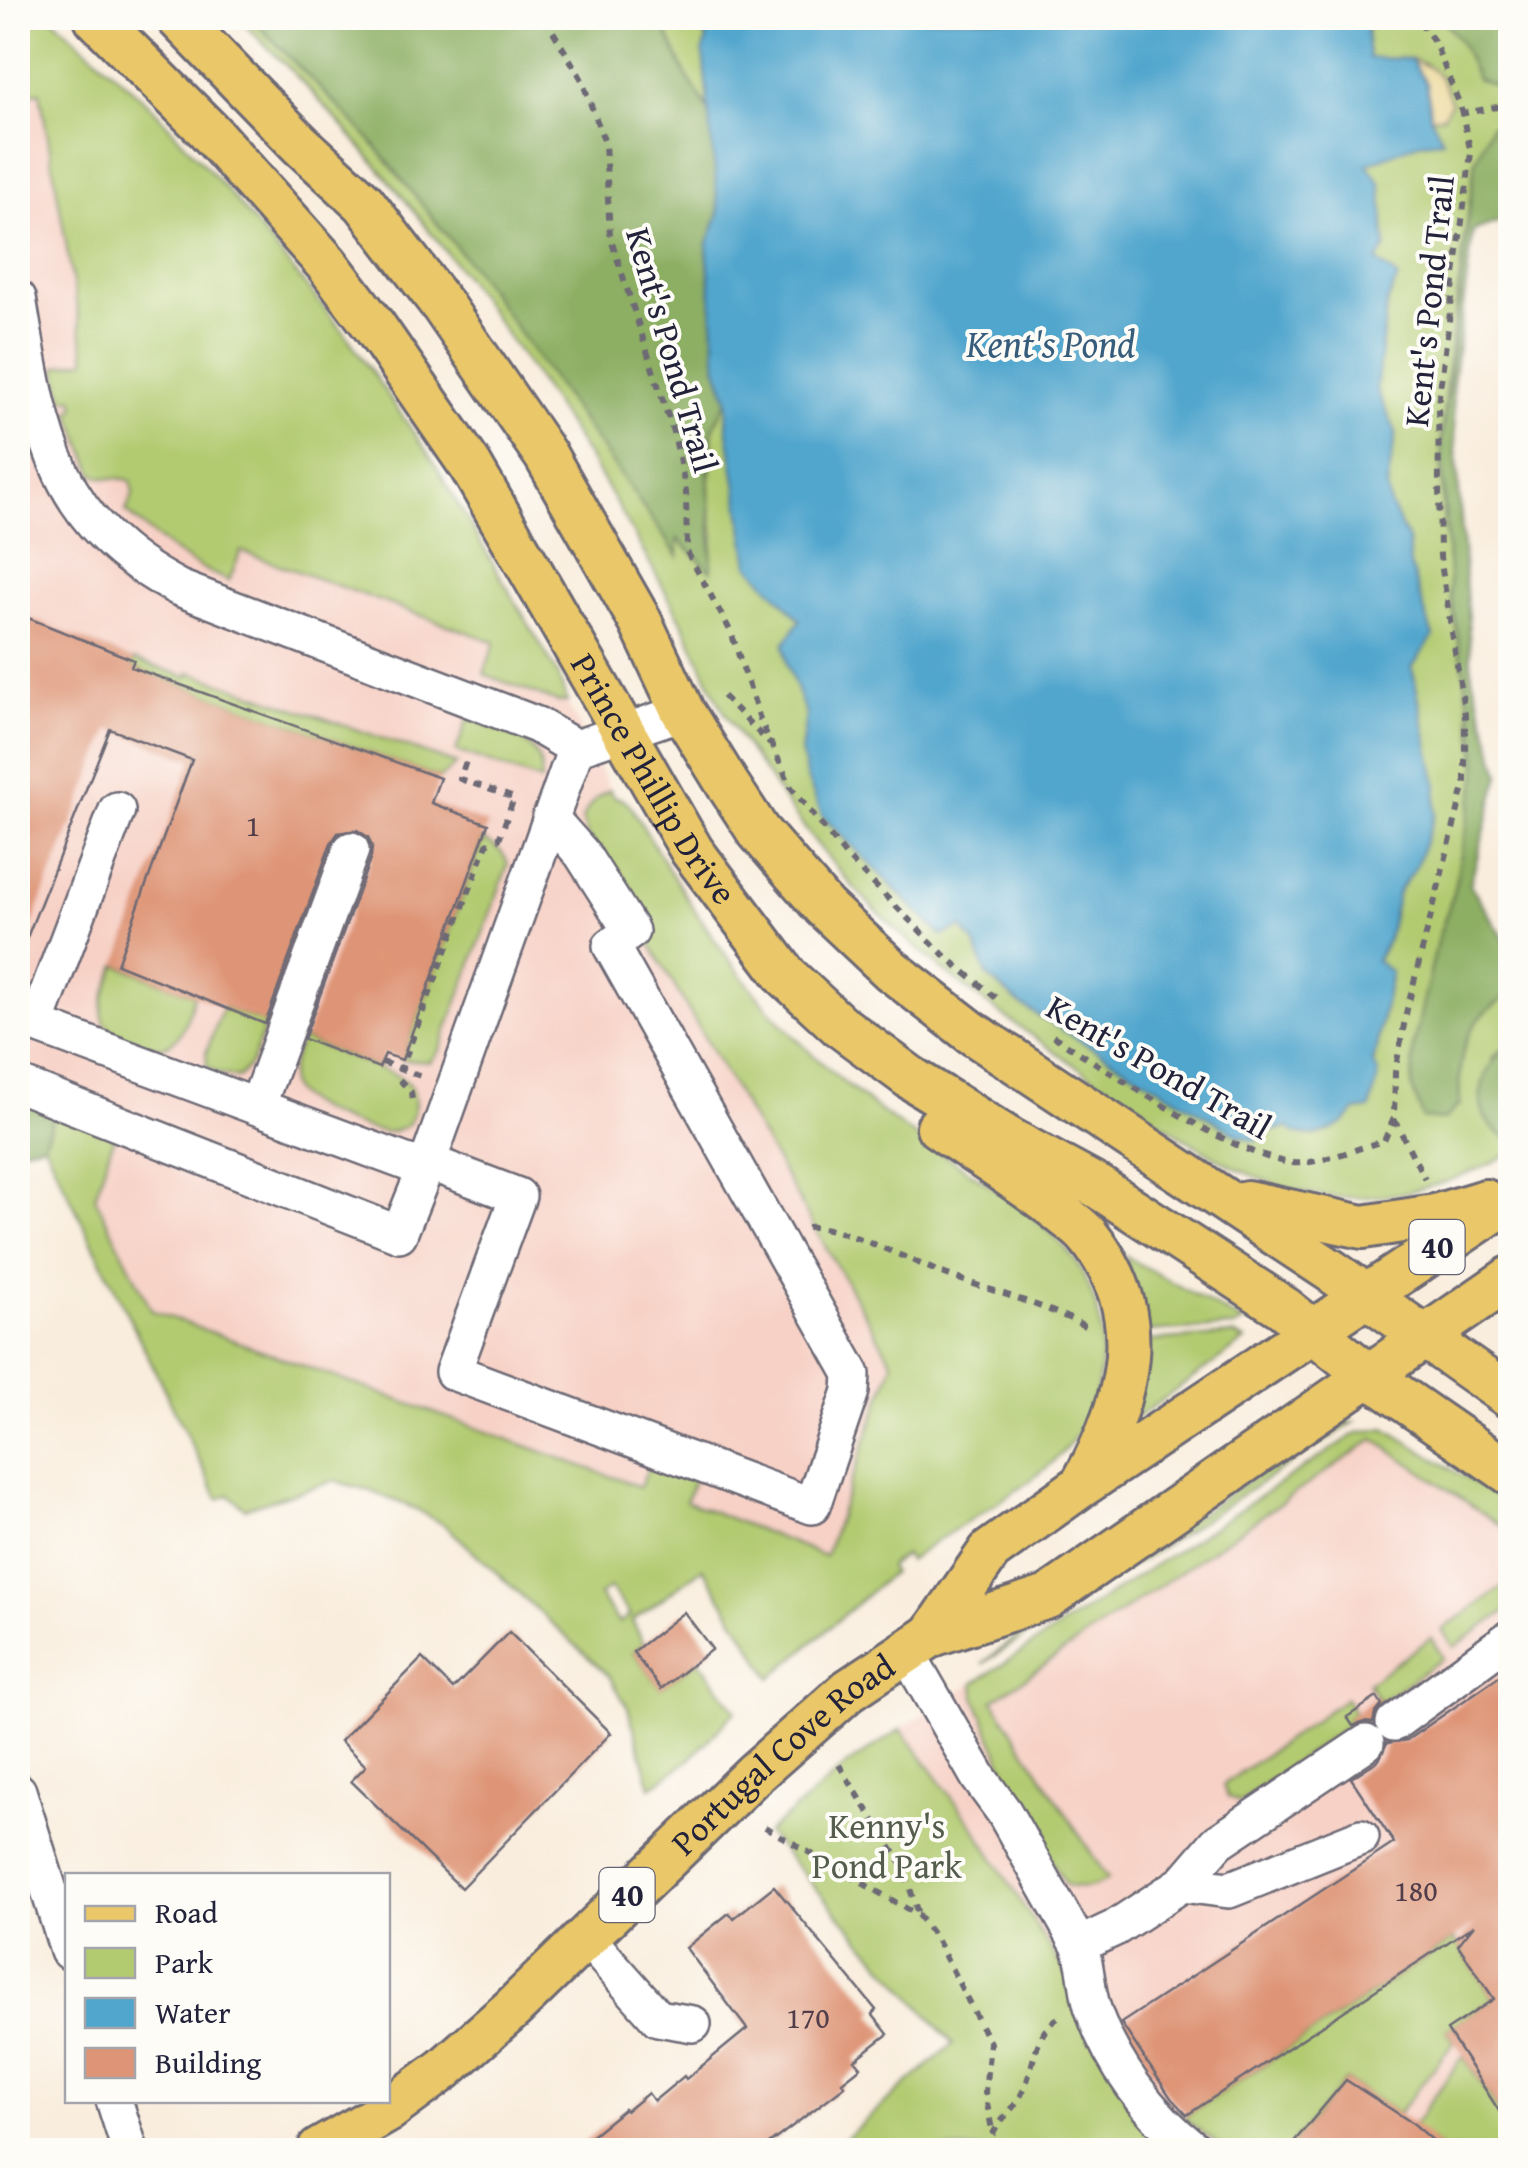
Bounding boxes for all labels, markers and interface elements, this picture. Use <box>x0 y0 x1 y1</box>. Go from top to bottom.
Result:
street label: Kent's Pond Trail <box>1390 173 1467 429</box>
street label: Kent's Pond Trail <box>613 222 732 478</box>
water label: Kent's Pond <box>965 315 1136 371</box>
street label: Prince Phillip Drive <box>558 644 749 915</box>
house number: 1 <box>246 803 260 847</box>
street label: Kent's Pond Trail <box>1037 981 1281 1152</box>
road number: 40 <box>1410 1220 1464 1274</box>
street label: Portugal Cove Road <box>659 1641 905 1867</box>
park label: Kenny's Pond Park <box>812 1800 962 1891</box>
road number: 40 <box>600 1868 654 1922</box>
house number: 180 <box>1394 1868 1438 1912</box>
legend <box>65 1873 390 2103</box>
text: Road <box>155 1890 218 1934</box>
text: Park <box>155 1940 214 1984</box>
text: Water <box>155 1990 231 2034</box>
house number: 170 <box>786 1995 830 2039</box>
text: Building <box>155 2040 261 2084</box>

